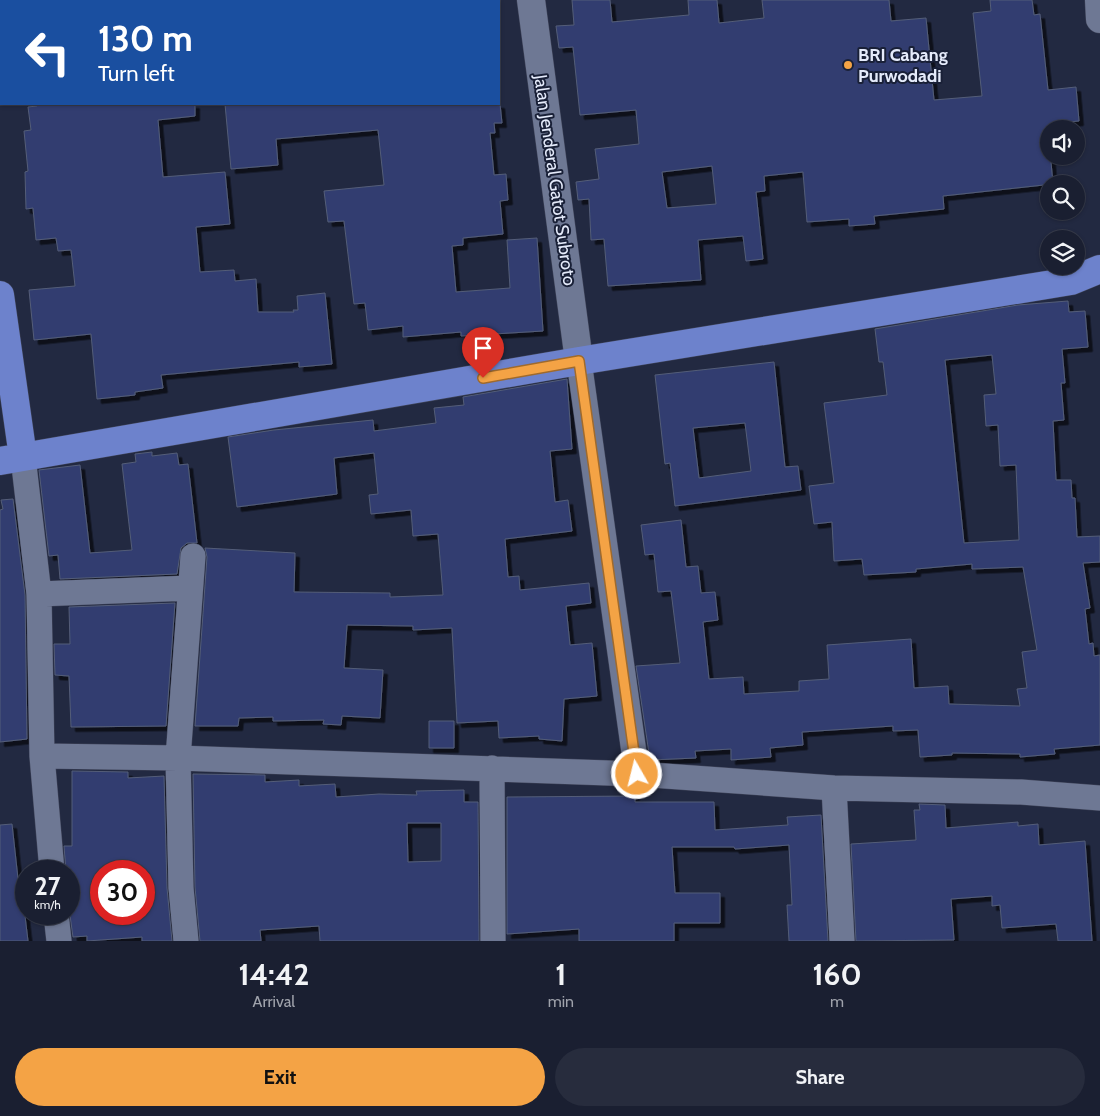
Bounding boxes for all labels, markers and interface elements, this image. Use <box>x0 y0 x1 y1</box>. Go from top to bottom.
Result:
text: 130 m <box>98 17 193 60</box>
icon: left <box>15 20 80 85</box>
place label: BRI Cabang Purwodadi <box>858 44 948 87</box>
marker: BRI Cabang Purwodadi <box>842 59 854 71</box>
text: Turn left <box>98 60 175 87</box>
street label: Jalan Jenderal Gatot Subroto <box>529 72 581 287</box>
map controls <box>1040 120 1085 275</box>
button: sound <box>1040 120 1085 165</box>
button: search <box>1040 175 1085 220</box>
button: layers <box>1040 230 1085 275</box>
pin <box>462 327 504 378</box>
icon: arrive <box>469 334 497 362</box>
position arrow <box>610 747 662 799</box>
speed limit sign: 30 <box>90 860 155 925</box>
text: 27 <box>35 871 60 901</box>
text: km/h <box>34 897 61 912</box>
text: 14:42 <box>238 956 309 993</box>
text: 1 <box>555 956 566 993</box>
text: 160 <box>812 956 862 993</box>
text: Arrival <box>253 992 295 1011</box>
text: min <box>548 992 574 1011</box>
text: m <box>830 992 844 1011</box>
button: Exit <box>15 1048 545 1106</box>
button: Share <box>555 1048 1085 1106</box>

